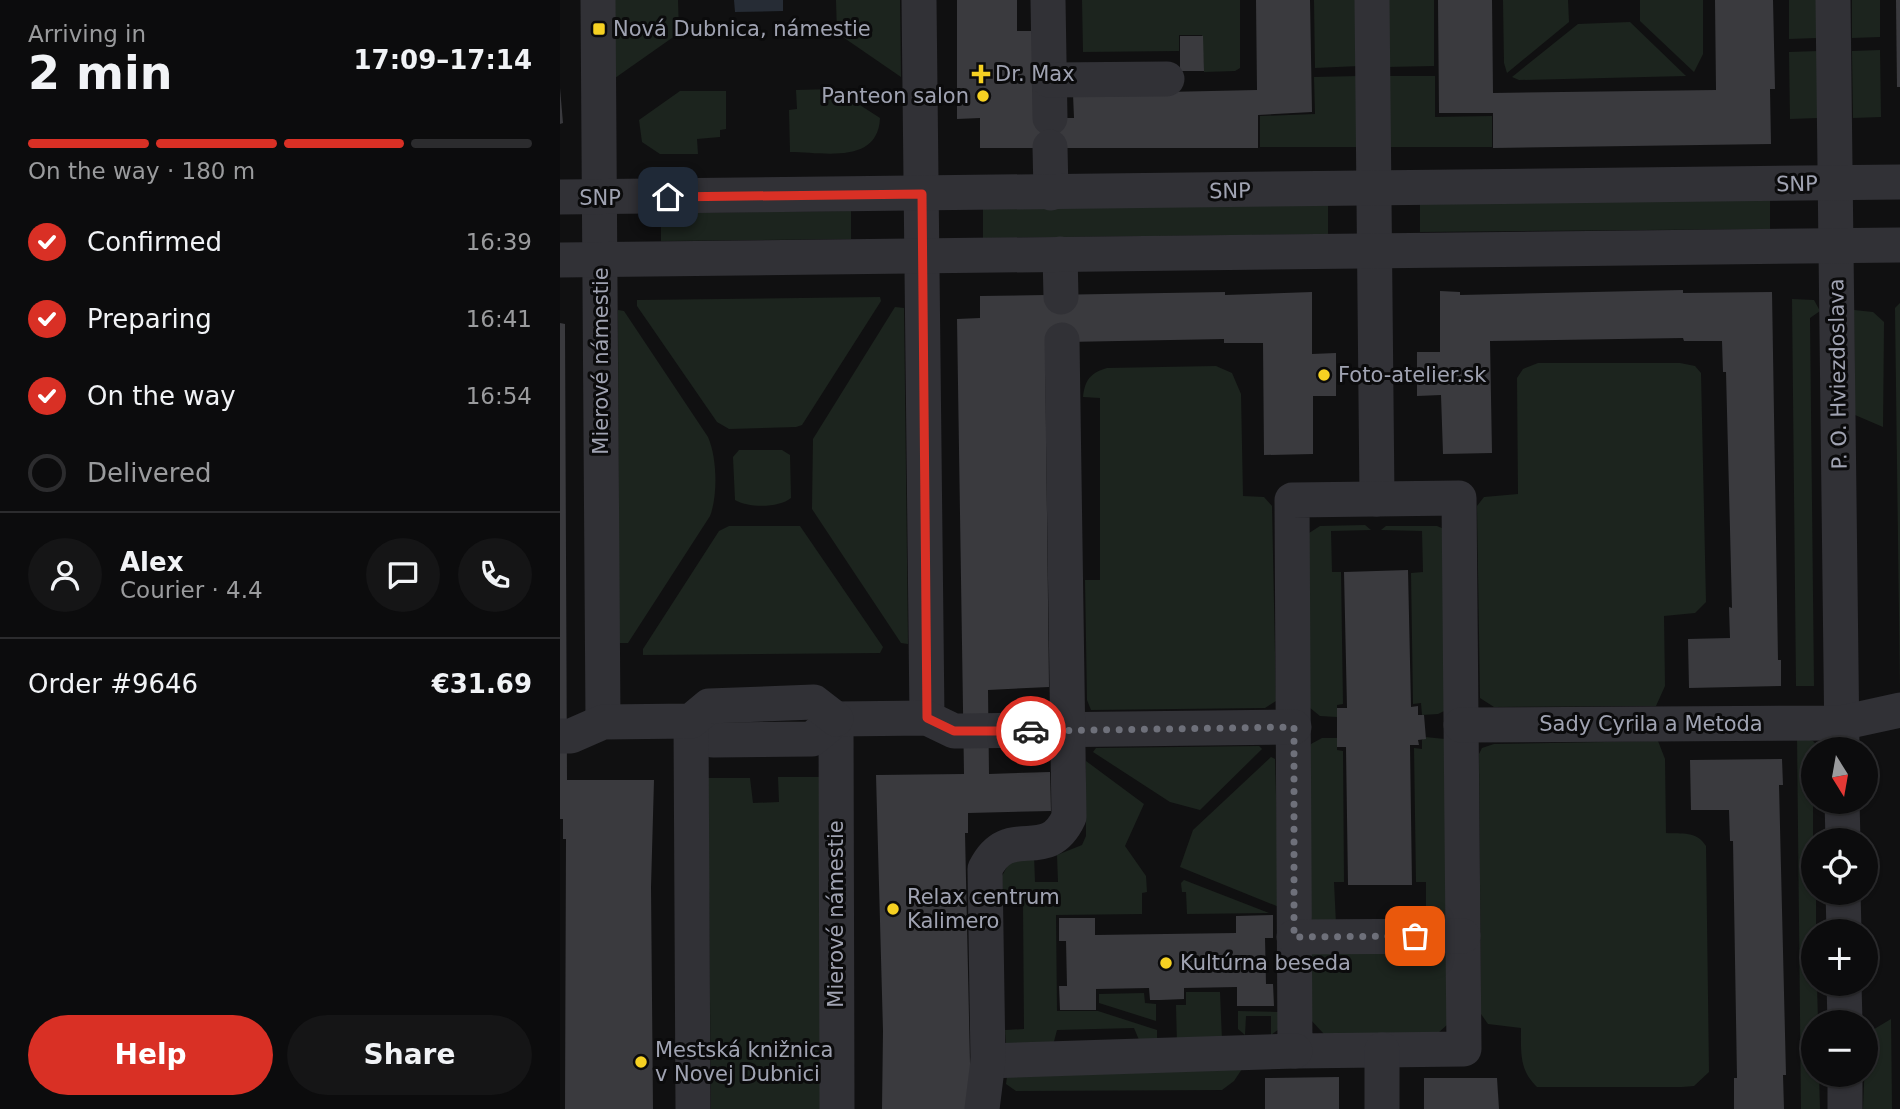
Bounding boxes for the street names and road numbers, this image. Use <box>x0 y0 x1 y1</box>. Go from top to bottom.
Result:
street label: SNP <box>1776 172 1818 196</box>
street label: SNP <box>1209 179 1251 203</box>
street label: SNP <box>579 186 621 210</box>
street label: Mierové námestie <box>589 267 613 455</box>
street label: P. O. Hviezdoslava <box>1824 278 1852 470</box>
street label: Sady Cyrila a Metoda <box>1539 712 1763 736</box>
street label: Mierové námestie <box>824 820 848 1008</box>

